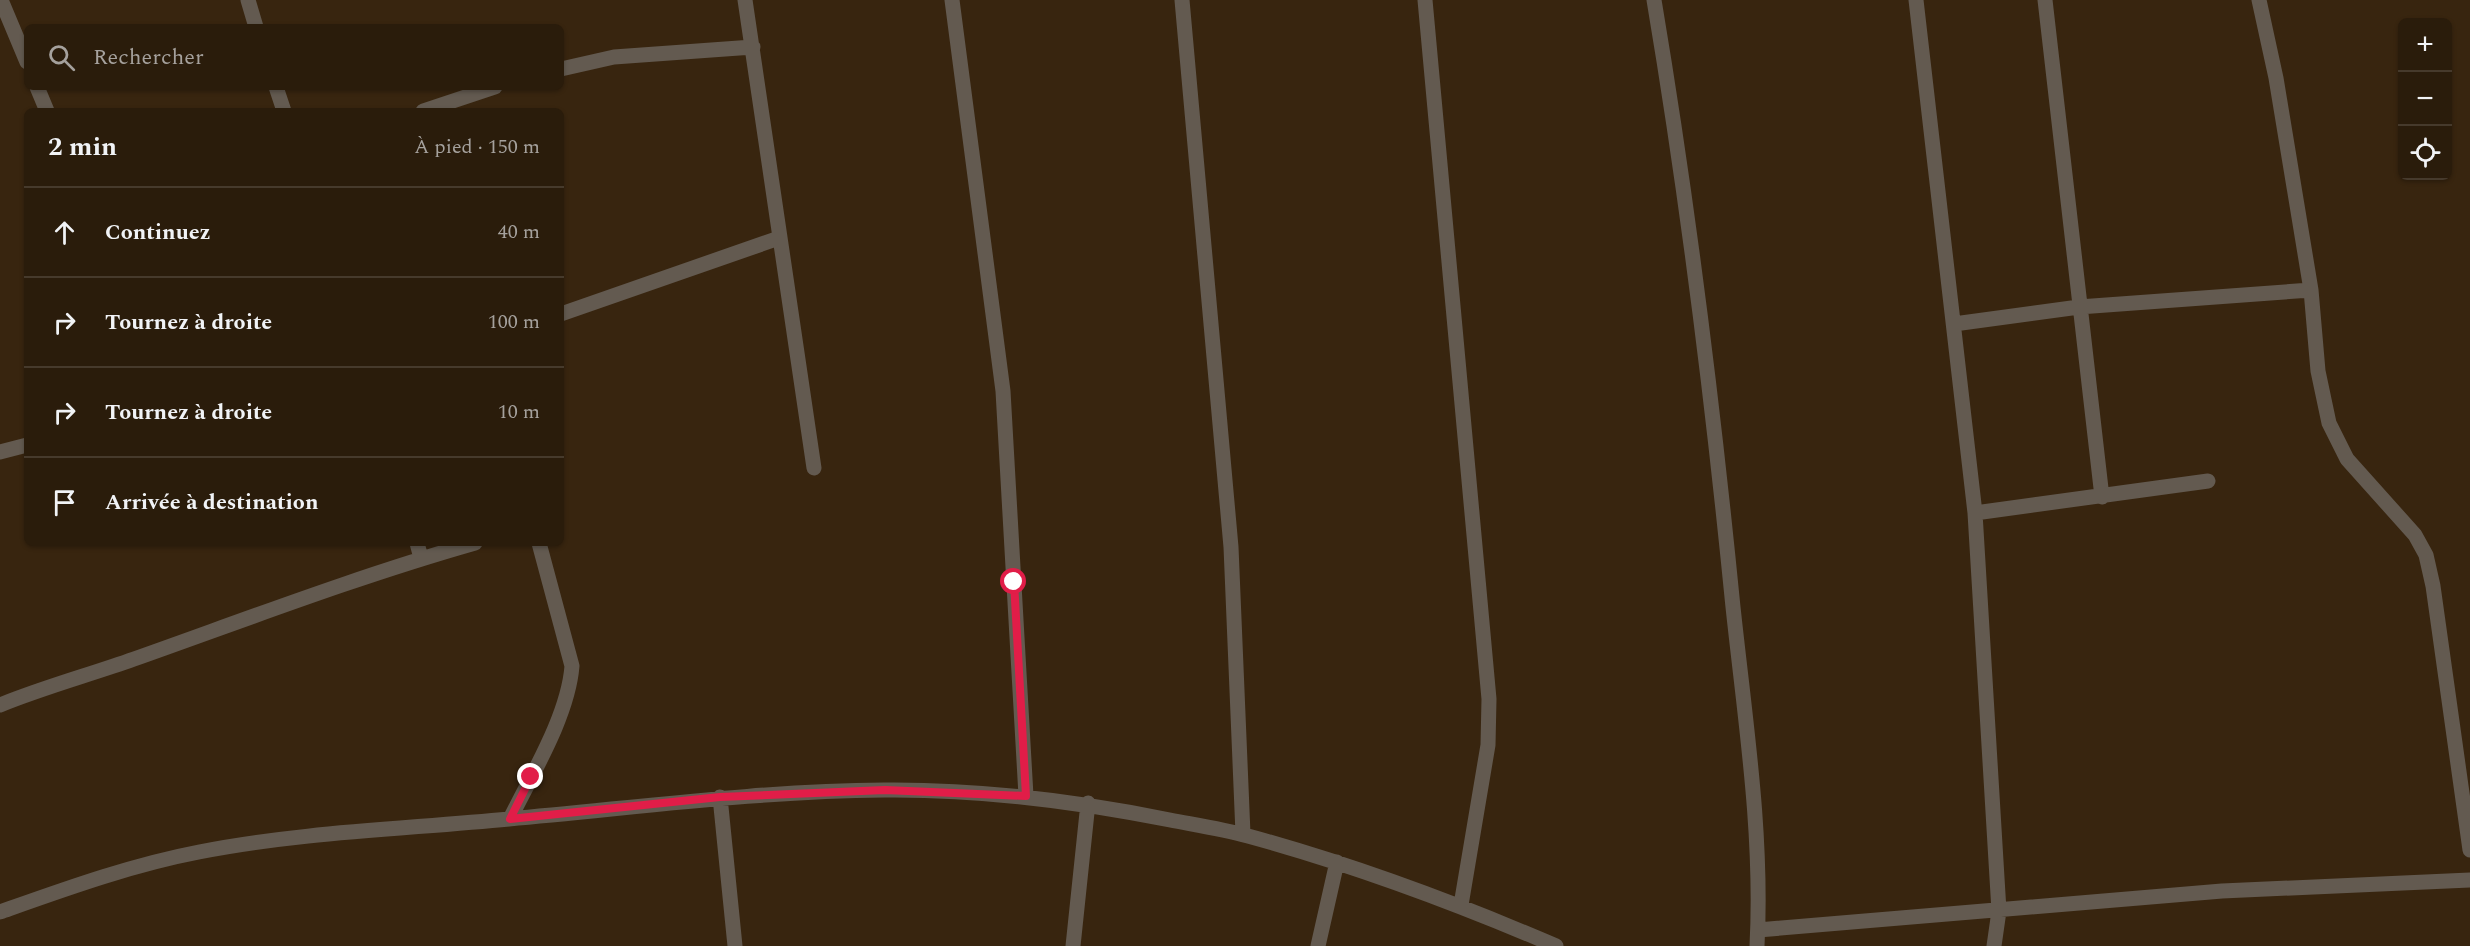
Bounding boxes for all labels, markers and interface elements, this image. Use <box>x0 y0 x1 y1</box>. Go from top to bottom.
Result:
map controls <box>2398 18 2452 180</box>
button: + <box>2398 18 2452 72</box>
search box <box>24 24 564 90</box>
icon: search <box>45 41 78 74</box>
text: Rechercher <box>93 41 204 74</box>
button: − <box>2398 72 2452 126</box>
button: locate <box>2398 126 2452 180</box>
text: 2 min <box>48 127 117 167</box>
text: À pied · 150 m <box>414 132 540 162</box>
icon: ahead <box>48 216 81 249</box>
text: Continuez <box>105 216 211 249</box>
text: 40 m <box>498 217 540 247</box>
icon: right <box>48 306 81 339</box>
text: Tournez à droite <box>105 306 272 339</box>
text: 100 m <box>488 307 540 337</box>
icon: right <box>48 396 81 429</box>
text: Tournez à droite <box>105 396 272 429</box>
text: 10 m <box>498 397 540 427</box>
icon: arrive <box>48 486 81 519</box>
text: Arrivée à destination <box>105 486 319 519</box>
route start <box>1000 568 1026 594</box>
route end <box>517 763 543 789</box>

